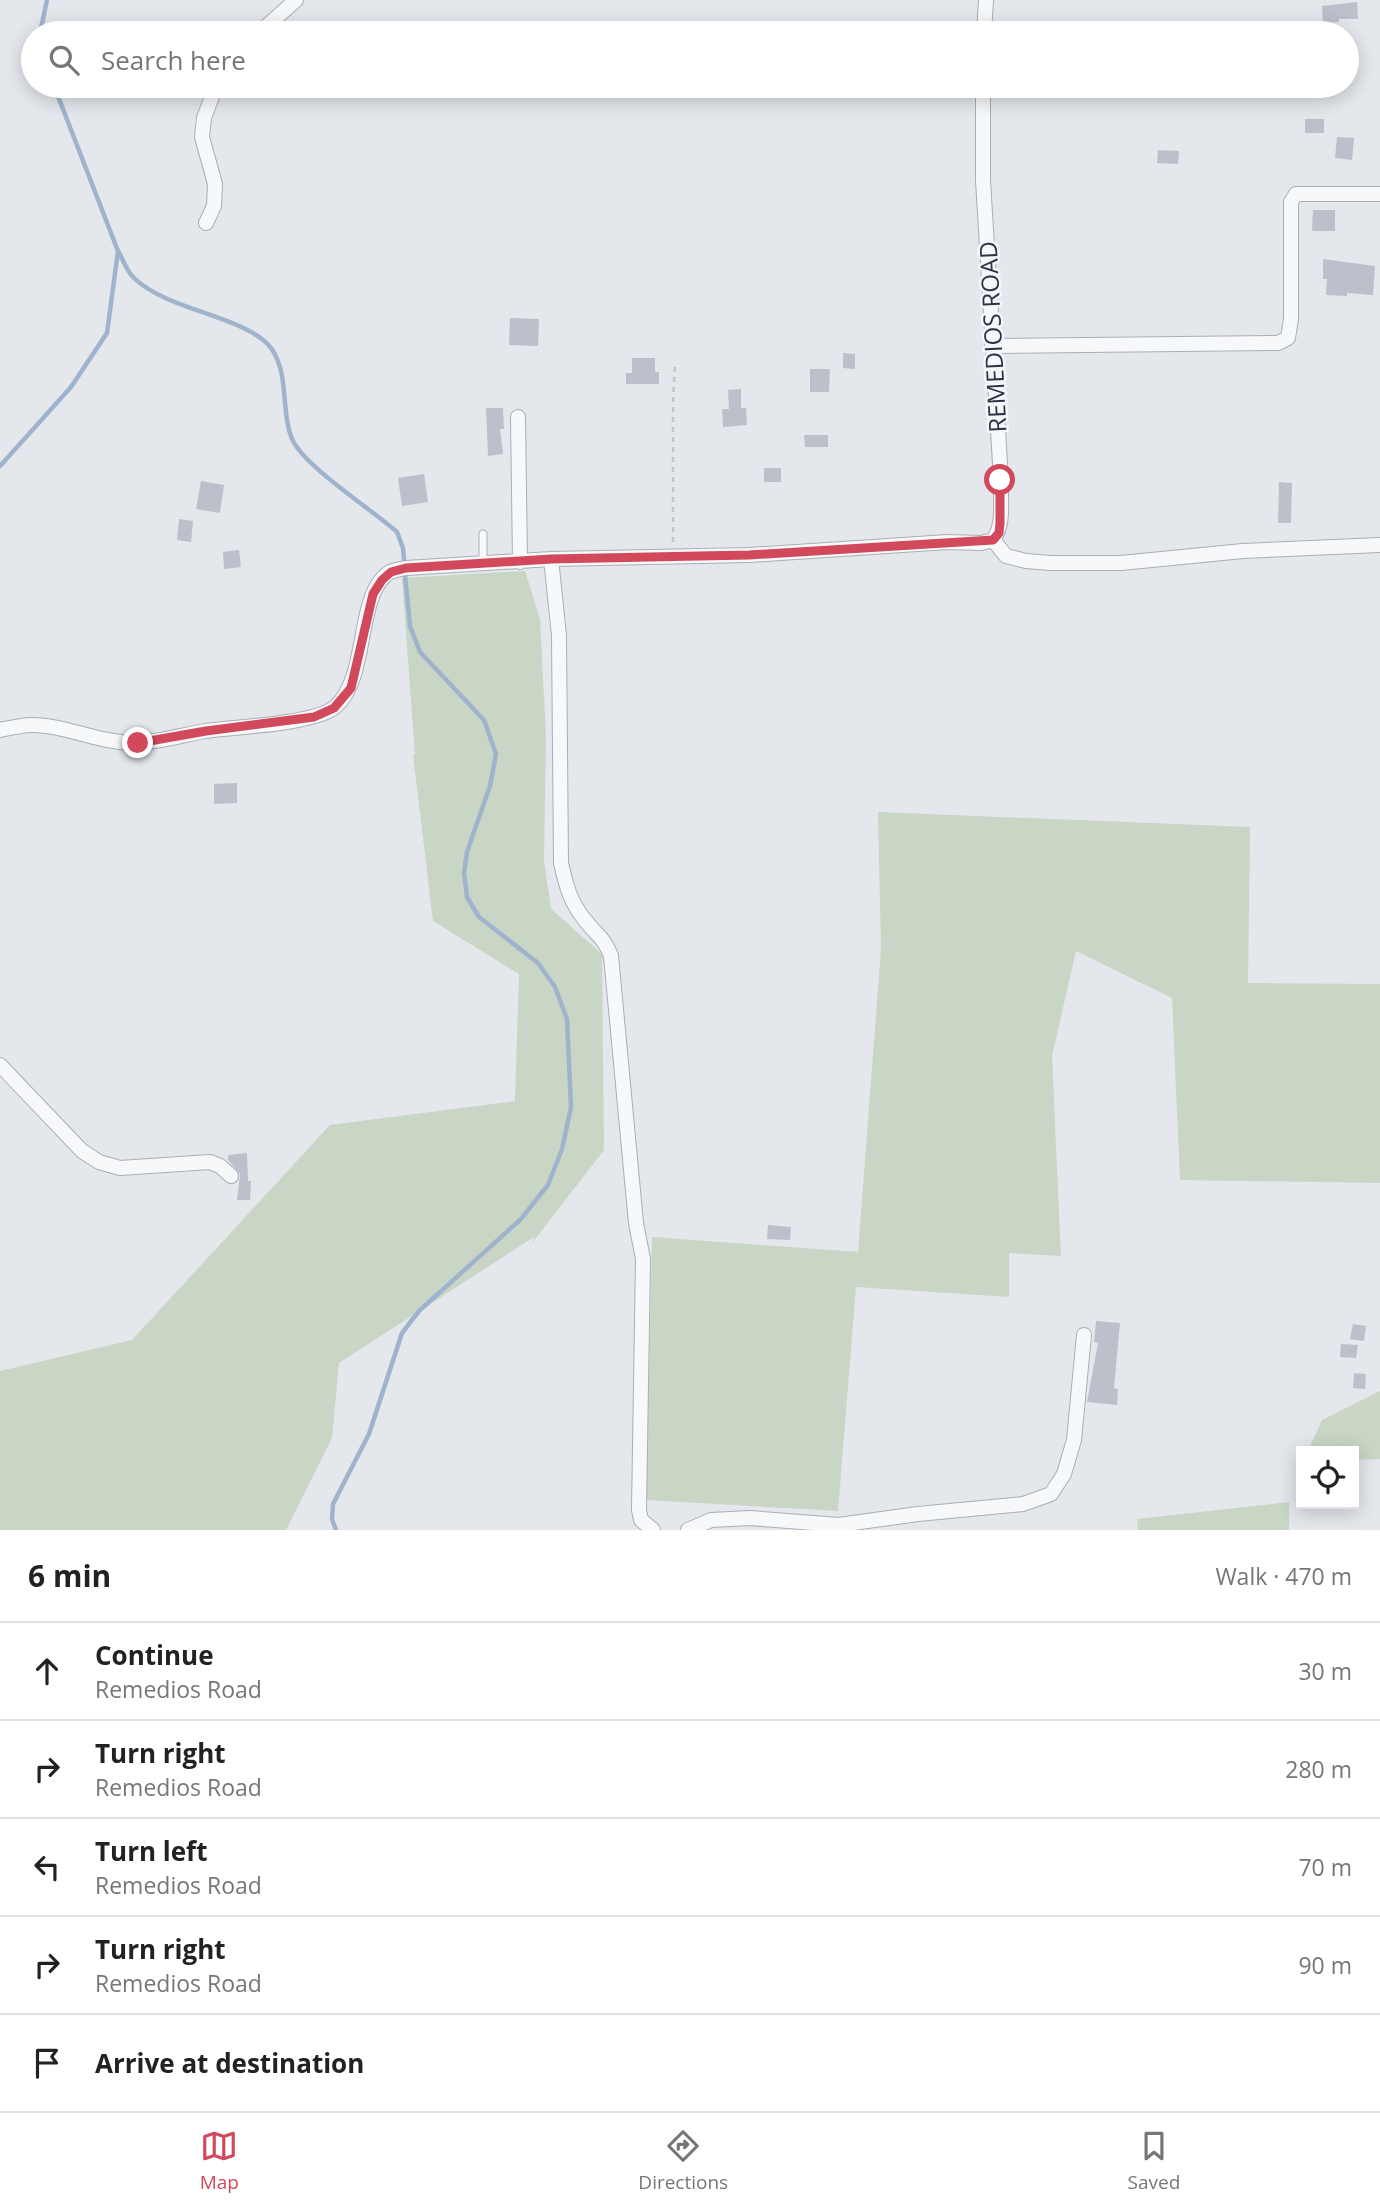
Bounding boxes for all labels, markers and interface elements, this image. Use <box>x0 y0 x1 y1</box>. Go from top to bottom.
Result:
search box <box>21 21 1359 98</box>
icon: search <box>45 41 83 79</box>
text: Search here <box>101 42 246 78</box>
street label: REMEDIOS ROAD <box>971 241 1013 433</box>
route start <box>984 464 1015 495</box>
route end <box>122 727 153 758</box>
map controls <box>1296 1446 1359 1509</box>
button: locate <box>1296 1446 1359 1509</box>
text: 6 min <box>28 1555 111 1596</box>
text: Walk · 470 m <box>1215 1560 1352 1592</box>
text: Continue <box>95 1637 214 1673</box>
icon: ahead <box>28 1652 66 1690</box>
text: 30 m <box>1298 1655 1352 1687</box>
text: Remedios Road <box>95 1673 262 1705</box>
text: Turn right <box>95 1735 226 1771</box>
icon: right <box>28 1750 66 1788</box>
text: 280 m <box>1285 1753 1352 1785</box>
text: Remedios Road <box>95 1771 262 1803</box>
text: Turn left <box>95 1833 207 1869</box>
icon: left <box>28 1848 66 1886</box>
text: 70 m <box>1298 1851 1352 1883</box>
text: Remedios Road <box>95 1869 262 1901</box>
text: Turn right <box>95 1931 226 1967</box>
icon: right <box>28 1946 66 1984</box>
text: 90 m <box>1298 1949 1352 1981</box>
text: Remedios Road <box>95 1967 262 1999</box>
icon: arrive <box>28 2044 66 2082</box>
text: Arrive at destination <box>95 2045 364 2081</box>
tab: Map <box>200 2127 239 2195</box>
tab: Directions <box>638 2127 728 2195</box>
tab: Saved <box>1128 2127 1180 2195</box>

